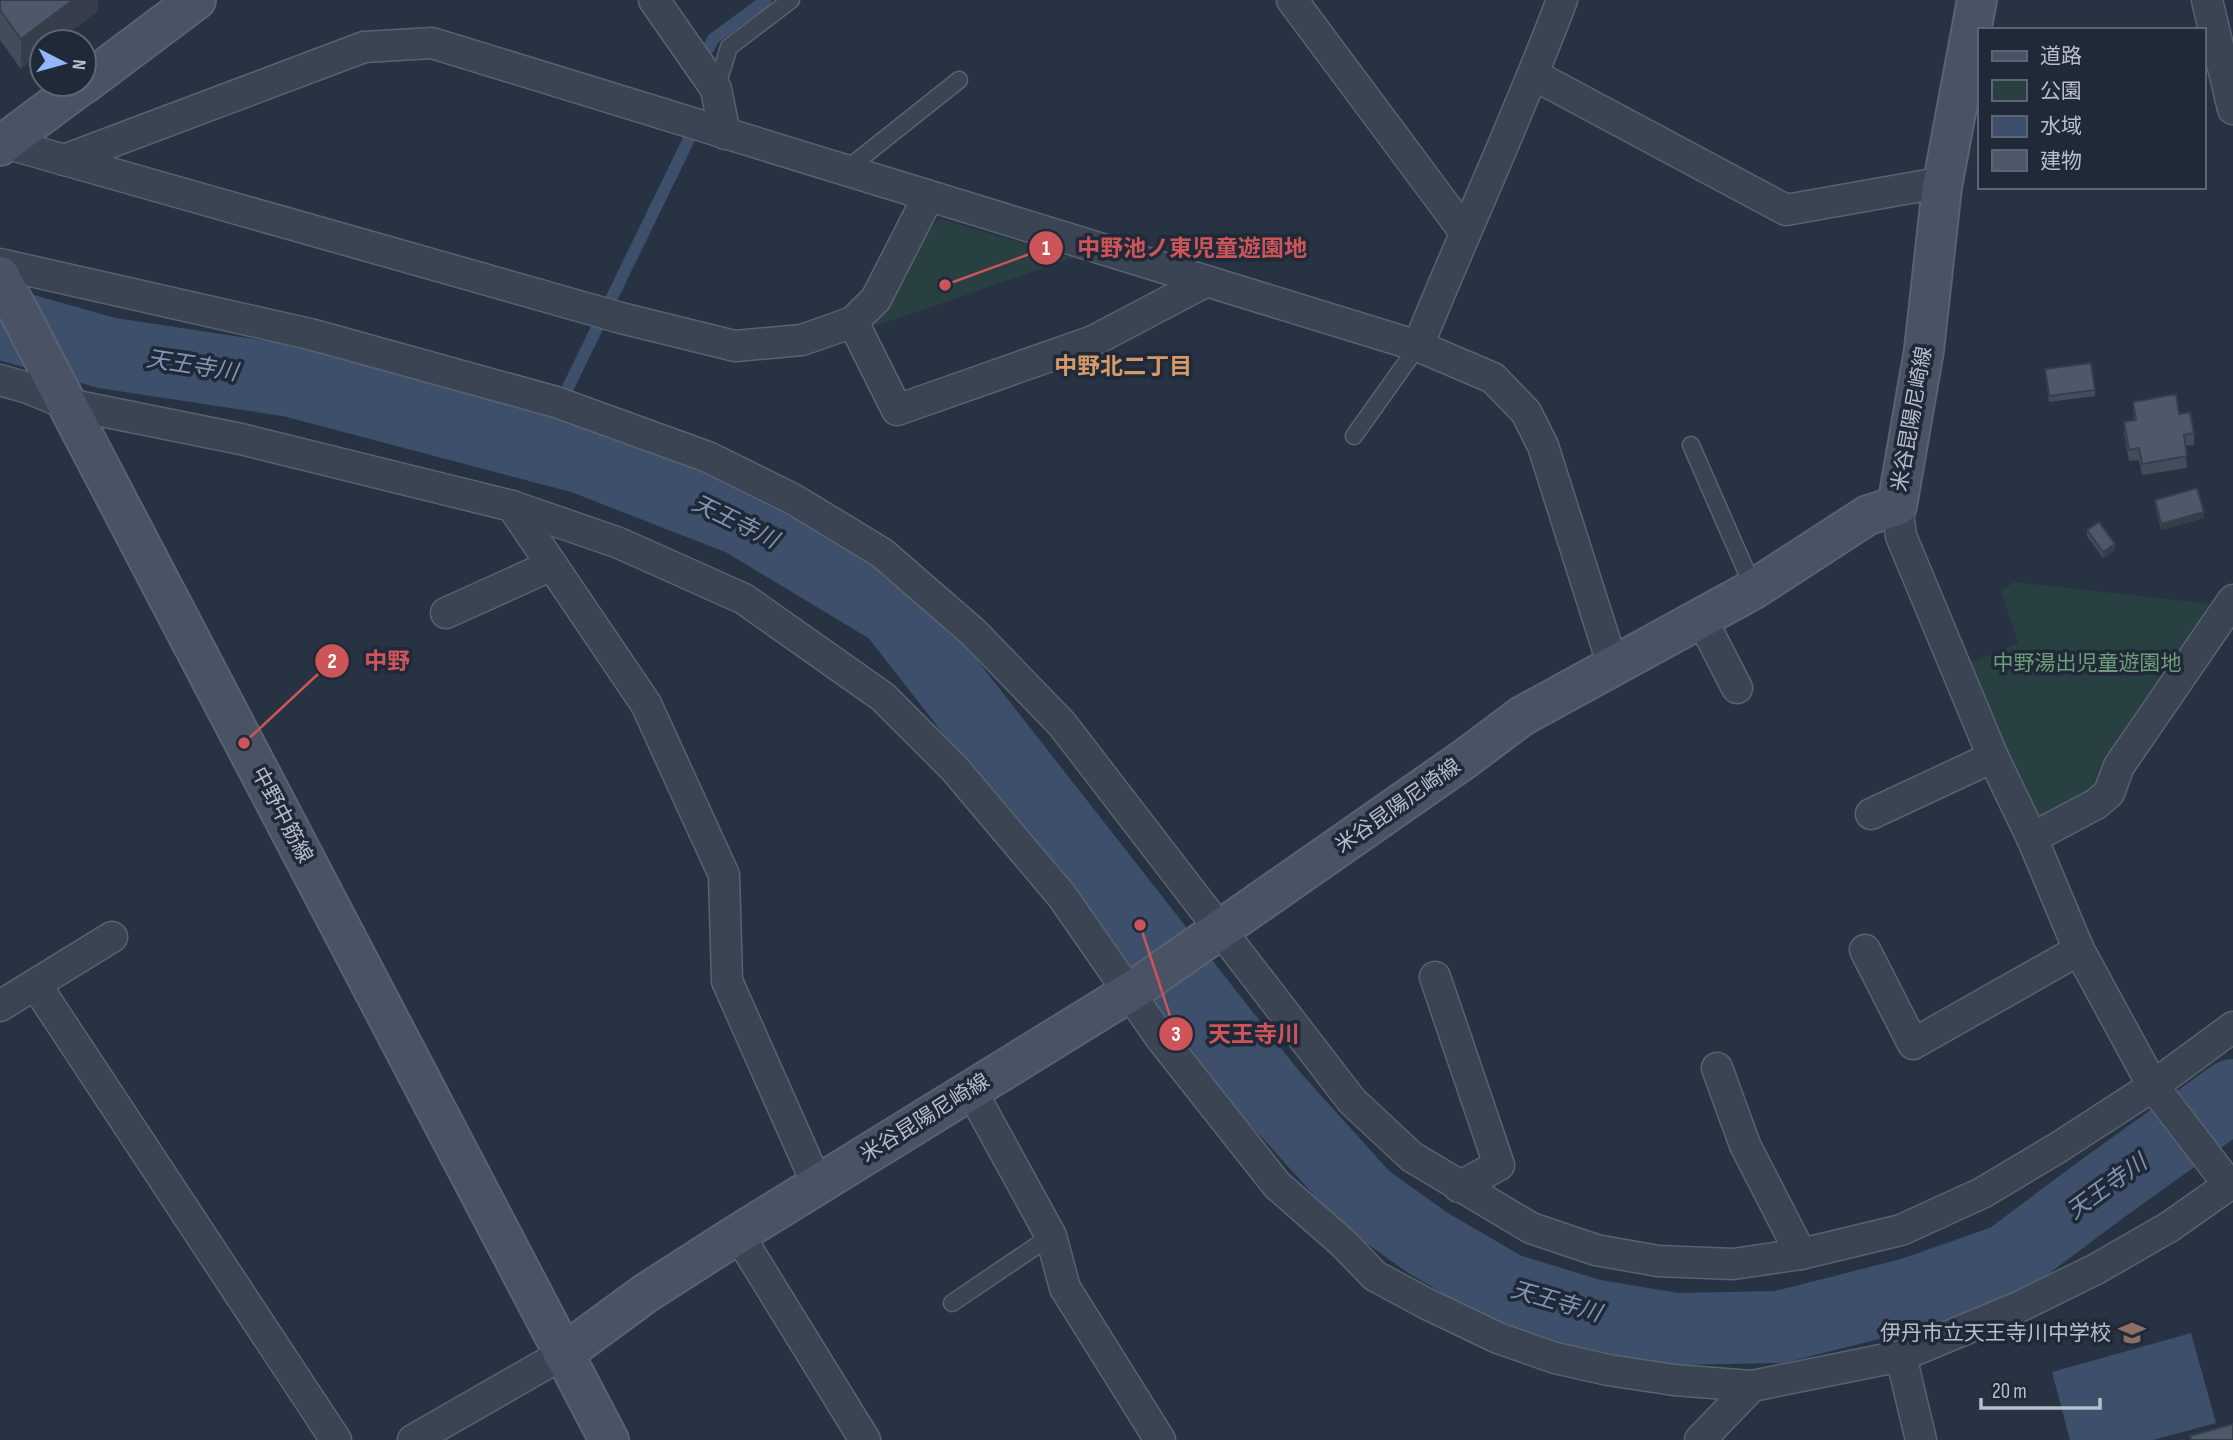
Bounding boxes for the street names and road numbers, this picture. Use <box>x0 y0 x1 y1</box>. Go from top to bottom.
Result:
street label: 米谷昆陽尼崎線 <box>1887 344 1937 494</box>
street label: 米谷昆陽尼崎線 <box>1331 754 1465 858</box>
street label: 中野中筋線 <box>246 763 318 867</box>
street label: 米谷昆陽尼崎線 <box>856 1068 994 1168</box>

